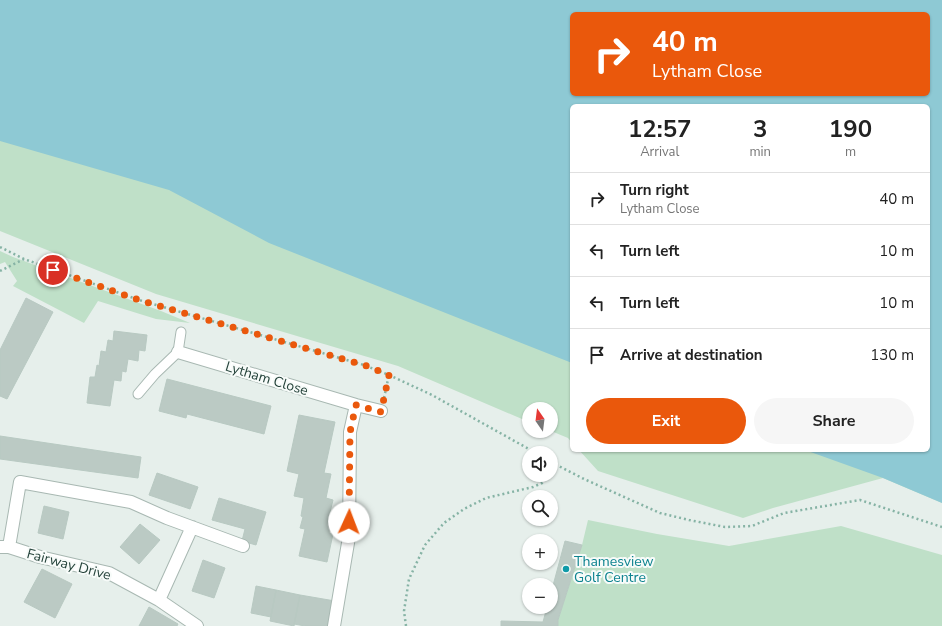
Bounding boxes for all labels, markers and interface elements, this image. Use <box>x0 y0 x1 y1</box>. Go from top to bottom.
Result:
text: 40 m <box>652 23 718 61</box>
icon: right <box>586 28 638 80</box>
text: Lytham Close <box>652 59 762 83</box>
text: 12:57 <box>628 113 691 145</box>
text: 3 <box>753 113 767 145</box>
text: 190 <box>829 113 872 145</box>
text: Arrival <box>640 143 679 161</box>
text: min <box>749 143 771 161</box>
text: m <box>845 143 856 161</box>
text: Turn right <box>620 180 689 200</box>
icon: right <box>586 188 608 210</box>
text: 40 m <box>879 189 914 209</box>
text: Lytham Close <box>620 200 700 218</box>
icon: left <box>586 240 608 262</box>
text: Turn left <box>620 241 679 261</box>
text: 10 m <box>879 241 914 261</box>
pin <box>36 253 70 287</box>
icon: arrive <box>42 259 64 281</box>
icon: left <box>586 292 608 314</box>
text: Turn left <box>620 293 679 313</box>
text: 10 m <box>879 293 914 313</box>
icon: arrive <box>586 344 608 366</box>
text: Arrive at destination <box>620 345 763 365</box>
text: 130 m <box>870 345 914 365</box>
street label: Lytham Close <box>223 357 311 400</box>
button: Exit <box>586 398 746 444</box>
button: Share <box>754 398 914 444</box>
north arrow <box>522 402 558 438</box>
map controls <box>522 402 558 614</box>
button: sound <box>522 446 558 482</box>
button: search <box>522 490 558 526</box>
position arrow <box>328 501 370 543</box>
button: + <box>522 534 558 570</box>
street label: Fairway Drive <box>25 544 113 585</box>
place label: Thamesview Golf Centre <box>574 552 654 587</box>
marker: Thamesview Golf Centre <box>561 564 571 574</box>
button: − <box>522 578 558 614</box>

